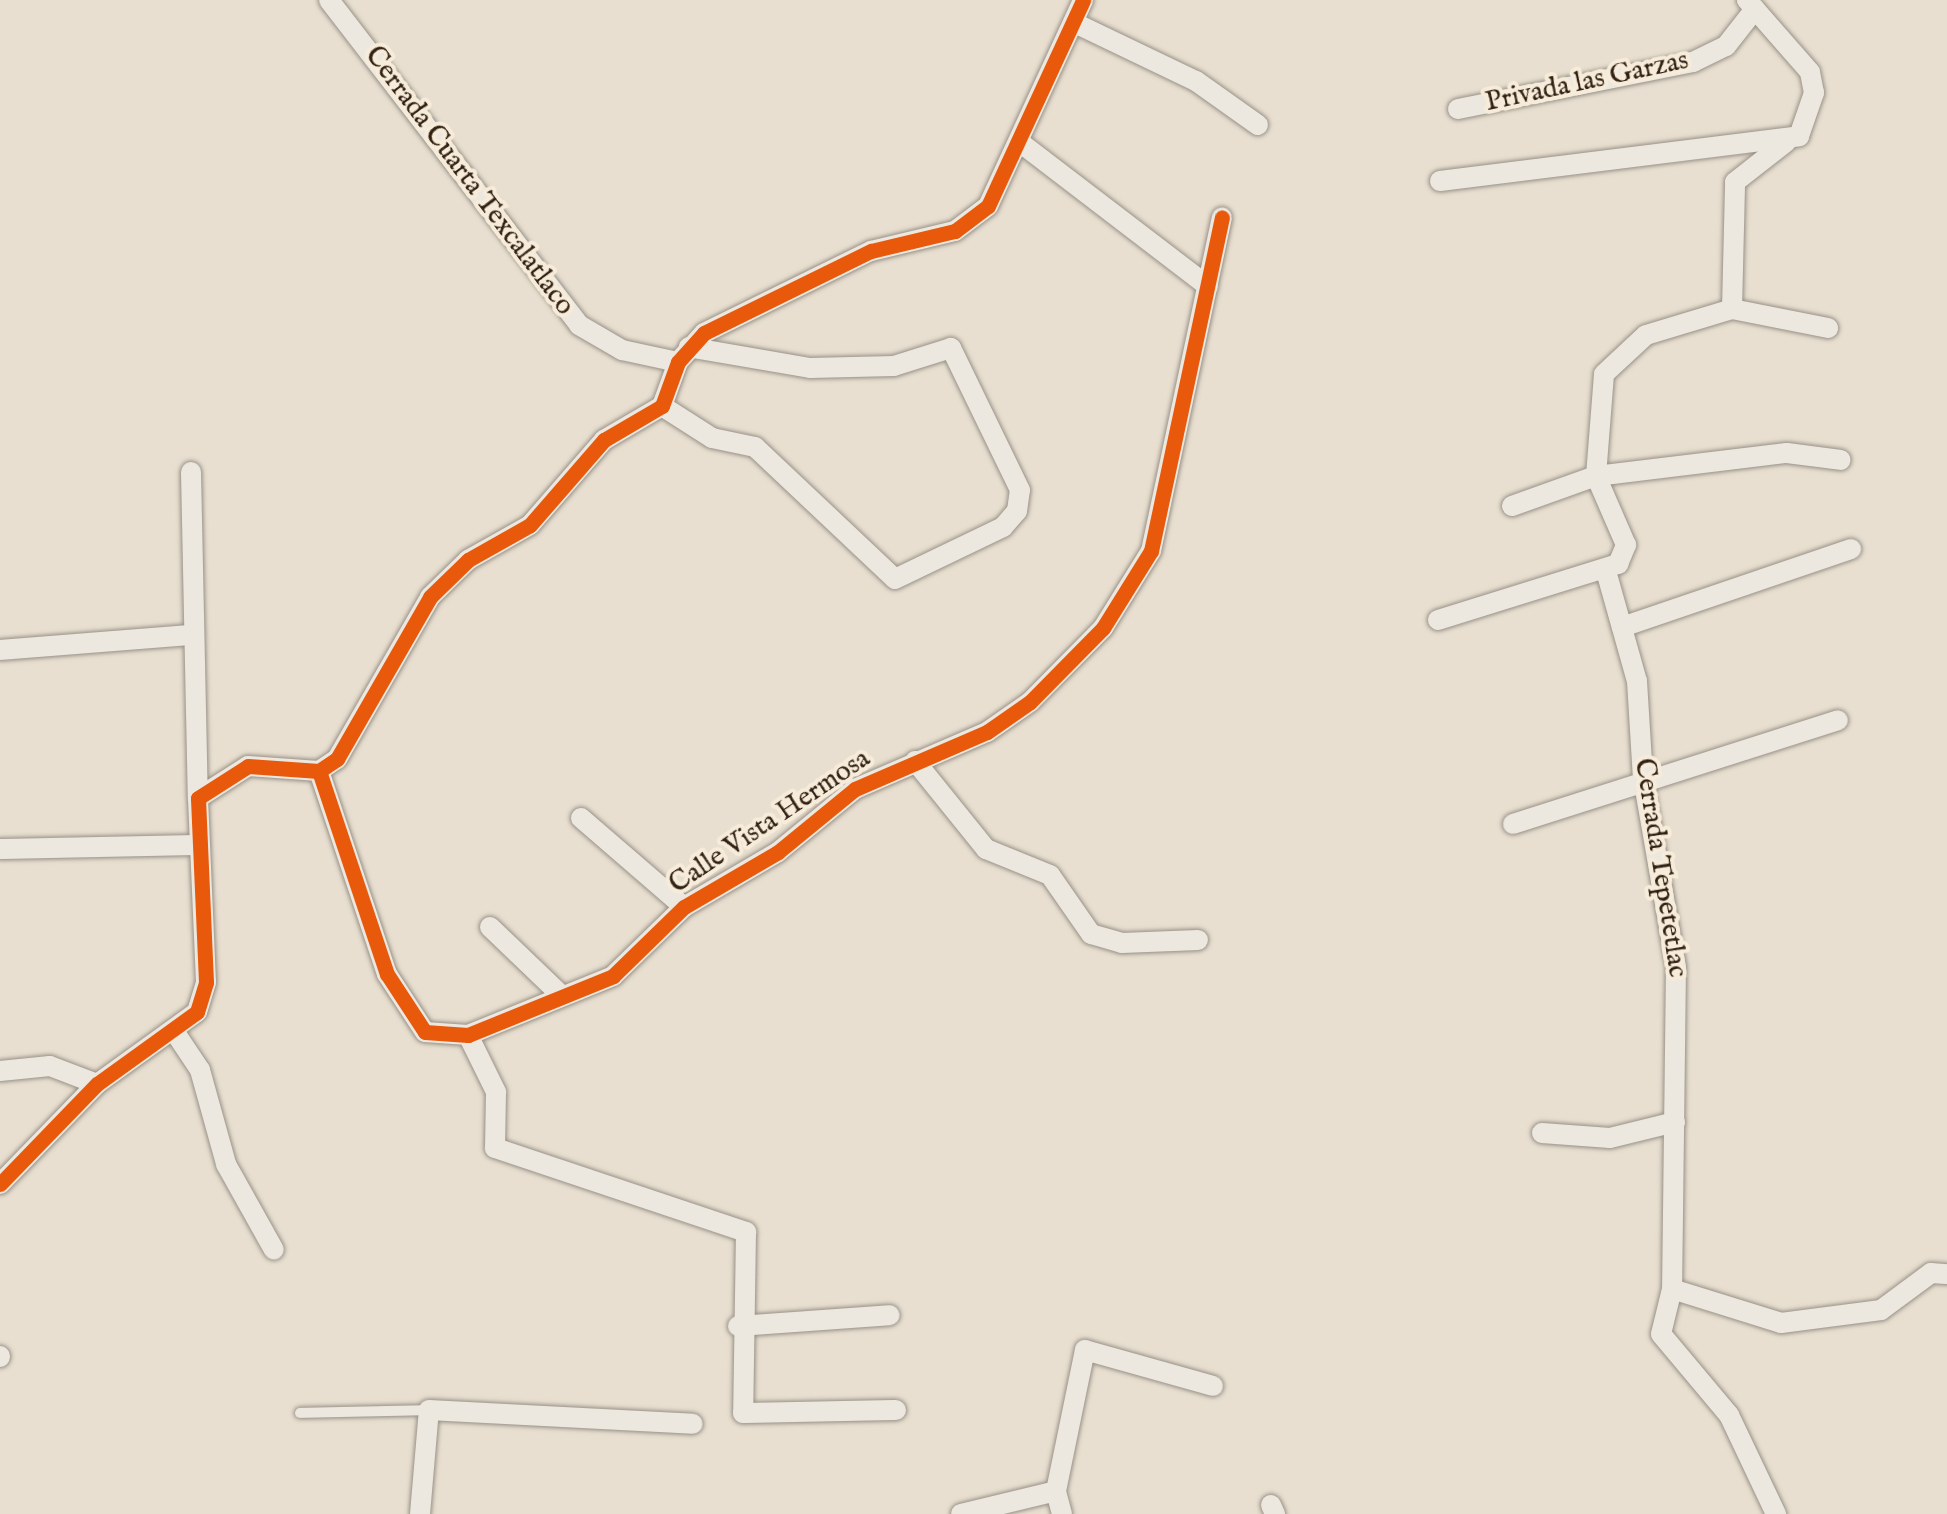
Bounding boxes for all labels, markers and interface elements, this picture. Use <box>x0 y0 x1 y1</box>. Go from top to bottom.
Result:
street label: Cerrada Cuarta Texcalatlaco <box>357 40 581 322</box>
street label: Privada las Garzas <box>1482 44 1692 120</box>
street label: Calle Vista Hermosa <box>663 742 877 902</box>
street label: Cerrada Tepetetlac <box>1626 756 1694 980</box>

